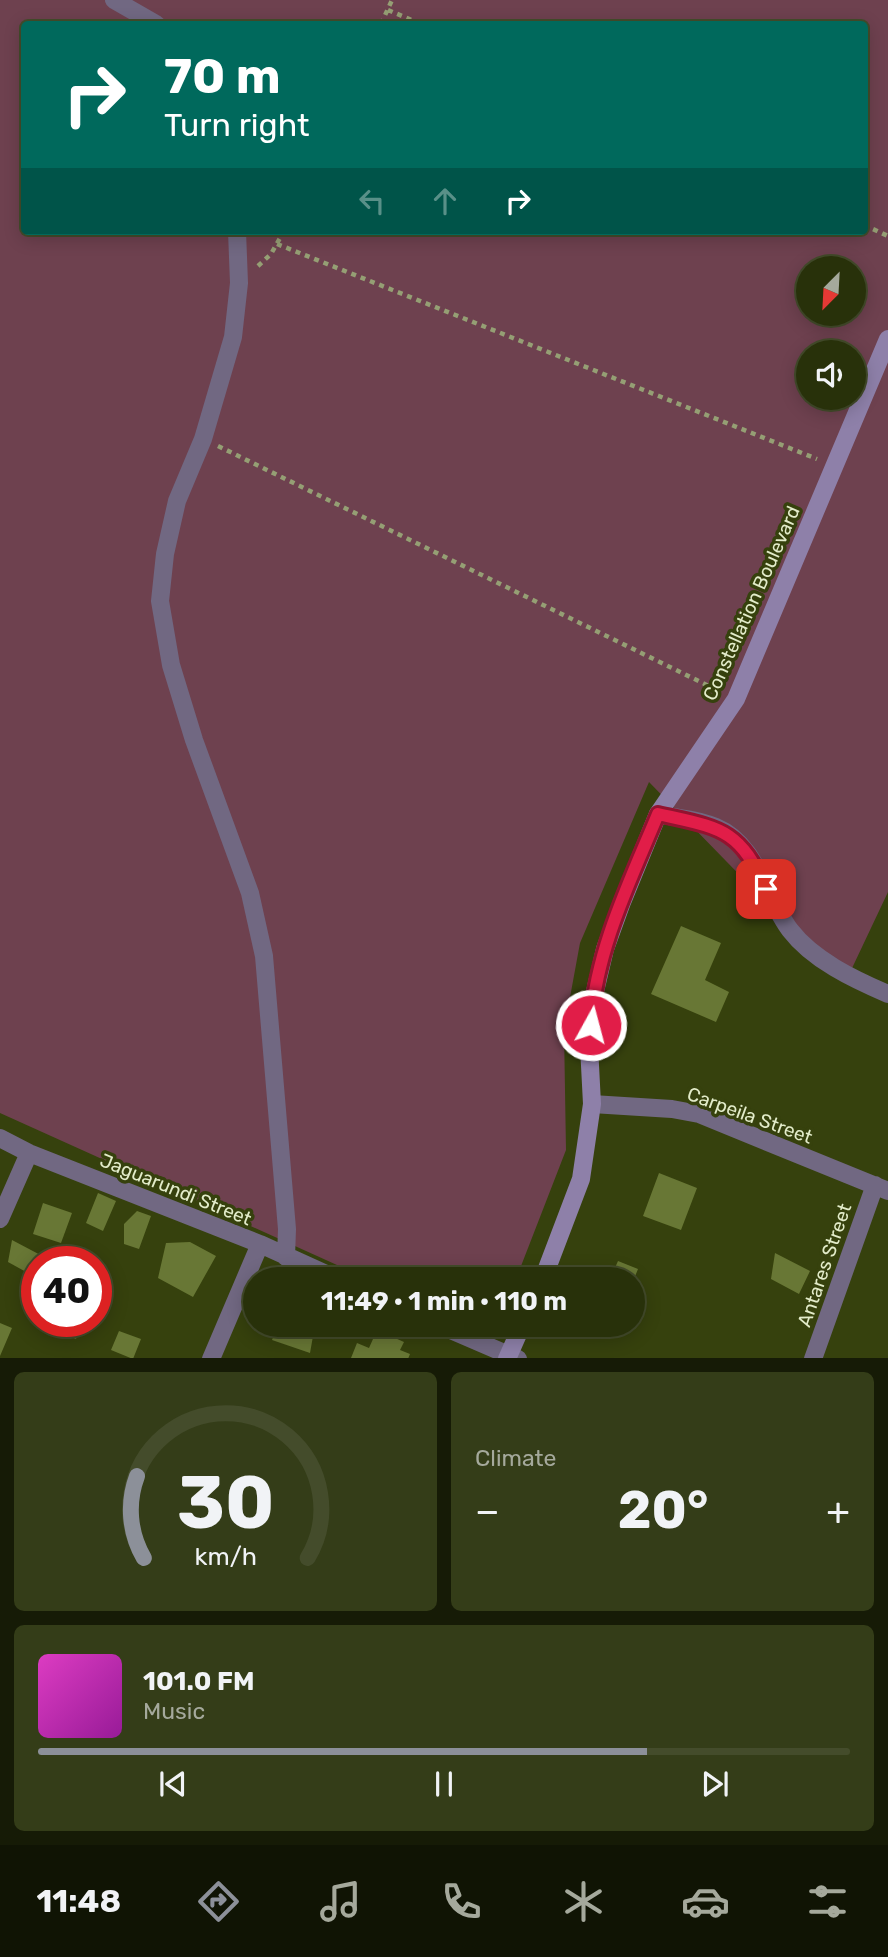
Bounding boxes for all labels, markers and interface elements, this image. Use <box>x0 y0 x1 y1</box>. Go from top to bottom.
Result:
text: 70 m <box>164 47 281 105</box>
icon: right <box>49 49 140 140</box>
text: Turn right <box>164 106 309 144</box>
icon: left <box>353 182 391 220</box>
icon: ahead <box>426 182 464 220</box>
icon: right <box>499 182 537 220</box>
north arrow <box>796 256 866 326</box>
map controls <box>796 256 866 410</box>
button: sound <box>796 340 866 410</box>
street label: Constellation Boulevard <box>698 502 805 704</box>
pin <box>736 859 796 919</box>
icon: arrive <box>747 870 785 908</box>
position arrow <box>554 988 628 1062</box>
street label: Carpeila Street <box>684 1082 816 1149</box>
street label: Jaguarundi Street <box>97 1149 255 1231</box>
street label: Antares Street <box>793 1200 857 1330</box>
speed limit sign: 40 <box>21 1246 112 1337</box>
text: 11:49 · 1 min · 110 m <box>321 1286 567 1317</box>
text: Climate <box>475 1444 556 1472</box>
text: 30 <box>177 1460 274 1546</box>
text: 20° <box>618 1479 708 1541</box>
text: − <box>475 1488 500 1534</box>
text: + <box>826 1488 850 1534</box>
text: km/h <box>194 1541 257 1570</box>
text: 101.0 FM <box>143 1666 255 1697</box>
text: Music <box>143 1697 205 1725</box>
icon: previous <box>154 1765 192 1803</box>
icon: pause <box>425 1765 463 1803</box>
icon: next <box>696 1765 734 1803</box>
icon: directions <box>194 1877 243 1926</box>
icon: music <box>316 1877 365 1926</box>
icon: phone <box>437 1877 486 1926</box>
icon: climate <box>559 1877 608 1926</box>
icon: car <box>681 1877 730 1926</box>
icon: filters <box>803 1877 852 1926</box>
text: 11:48 <box>36 1882 121 1920</box>

